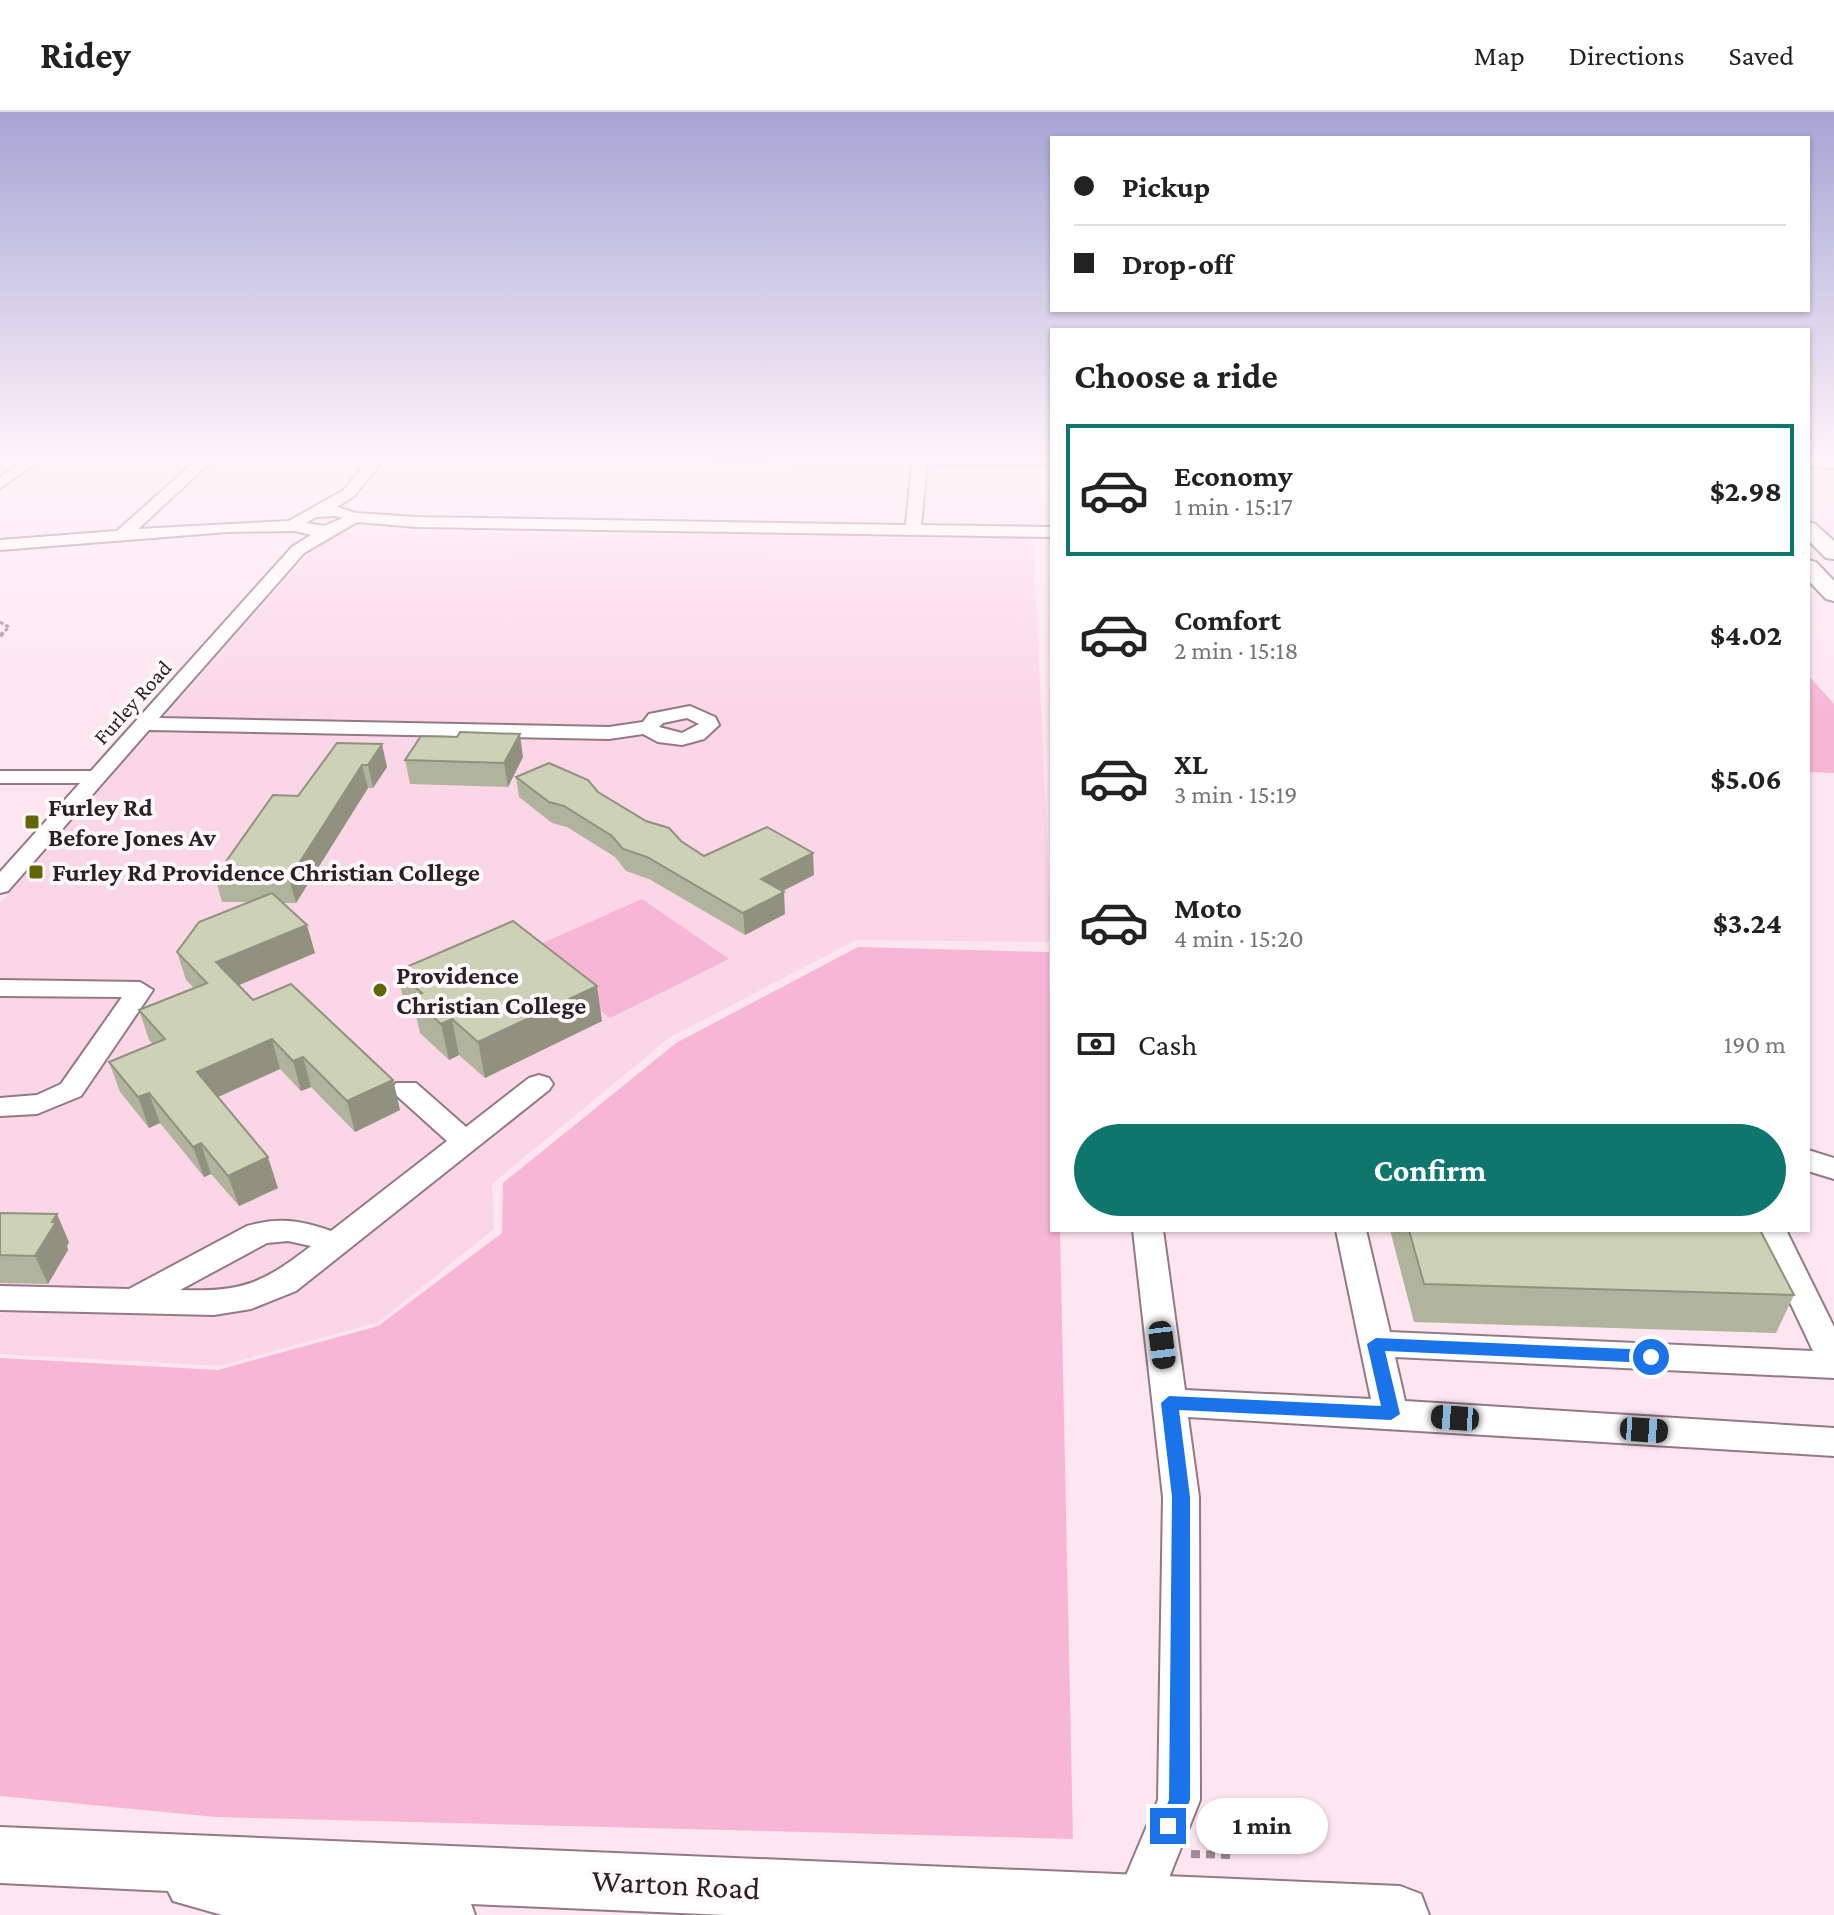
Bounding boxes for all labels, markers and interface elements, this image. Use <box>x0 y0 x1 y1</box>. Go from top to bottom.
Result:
text: Ridey <box>40 34 131 76</box>
text: Map <box>1474 40 1525 71</box>
text: Directions <box>1569 40 1684 71</box>
text: Saved <box>1728 40 1794 71</box>
text: Pickup <box>1122 170 1210 203</box>
text: Drop-off <box>1122 247 1233 280</box>
text: Choose a ride <box>1074 356 1278 396</box>
icon: car <box>1078 454 1150 526</box>
text: Economy <box>1174 459 1293 492</box>
text: $2.98 <box>1710 474 1782 507</box>
text: 1 min · 15:17 <box>1174 492 1293 521</box>
icon: car <box>1078 598 1150 670</box>
text: Comfort <box>1174 603 1281 636</box>
text: $4.02 <box>1710 618 1782 651</box>
text: 2 min · 15:18 <box>1174 636 1298 665</box>
street label: Furley Road <box>88 655 177 749</box>
icon: car <box>1078 742 1150 814</box>
text: XL <box>1174 747 1208 780</box>
text: $5.06 <box>1710 762 1782 795</box>
text: 3 min · 15:19 <box>1174 780 1298 809</box>
place label: Furley Rd Before Jones Av <box>48 793 216 852</box>
marker: Furley Rd Before Jones Av <box>23 813 41 831</box>
place label: Furley Rd Providence Christian College <box>52 858 480 887</box>
marker: Furley Rd Providence Christian College <box>27 863 45 881</box>
icon: car <box>1078 886 1150 958</box>
text: Moto <box>1174 891 1242 924</box>
text: $3.24 <box>1713 906 1782 939</box>
text: 4 min · 15:20 <box>1174 924 1304 953</box>
place label: Providence Christian College <box>396 961 586 1020</box>
marker: Providence Christian College <box>371 981 389 999</box>
icon: cash <box>1074 1022 1118 1066</box>
text: Cash <box>1138 1028 1197 1061</box>
text: 190 m <box>1724 1030 1786 1059</box>
button: Confirm <box>1074 1124 1786 1216</box>
car <box>1147 1320 1177 1370</box>
route start <box>1633 1339 1669 1375</box>
car <box>1430 1404 1480 1432</box>
car <box>1619 1416 1669 1444</box>
callout: 1 min <box>1196 1798 1328 1854</box>
route end <box>1150 1808 1186 1844</box>
text: 1 min <box>1232 1811 1292 1840</box>
street label: Warton Road <box>591 1862 761 1906</box>

